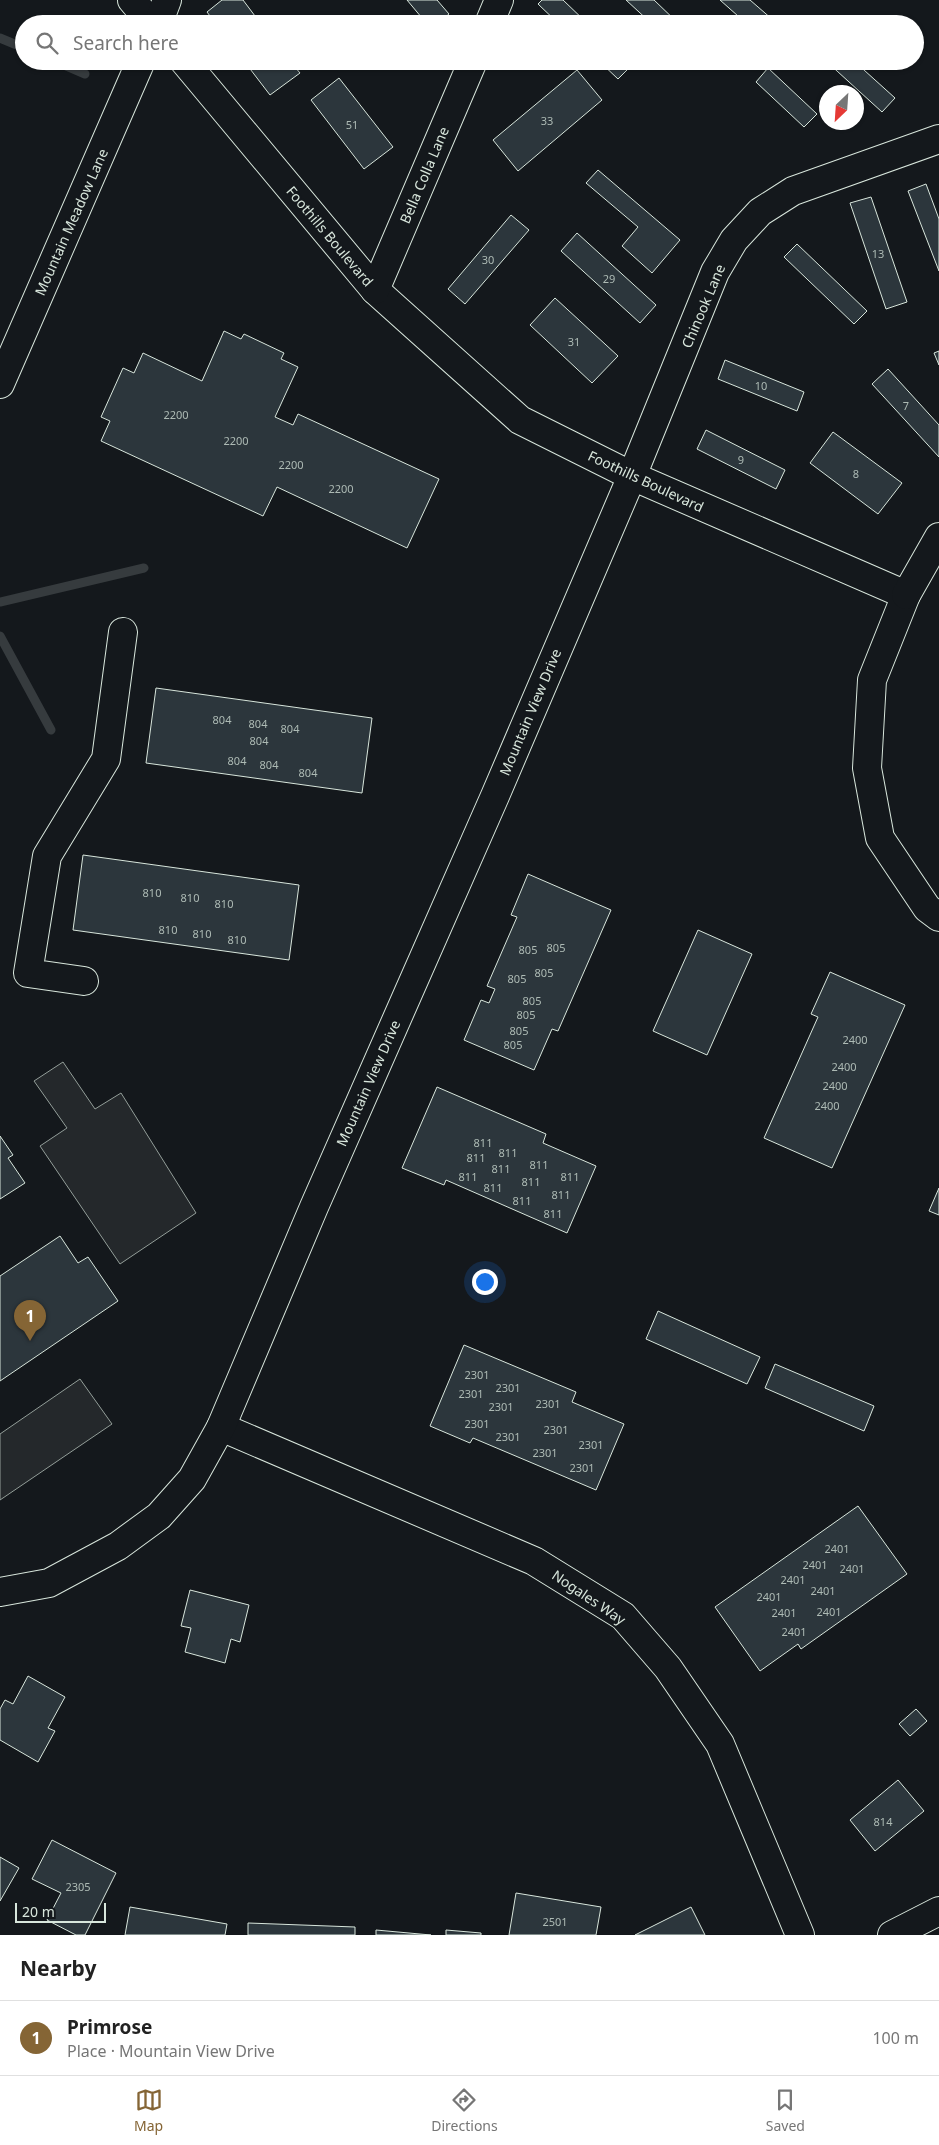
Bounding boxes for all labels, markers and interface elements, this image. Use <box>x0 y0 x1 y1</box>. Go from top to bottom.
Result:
search box <box>15 15 924 70</box>
icon: search <box>33 29 61 57</box>
text: Search here <box>73 30 179 56</box>
north arrow <box>819 85 864 130</box>
house number: 33 <box>541 113 553 128</box>
house number: 51 <box>346 117 358 132</box>
street label: Bella Colla Lane <box>395 124 453 226</box>
street label: Mountain Meadow Lane <box>30 145 112 298</box>
street label: Foothills Boulevard <box>282 182 378 290</box>
house number: 13 <box>872 246 884 261</box>
house number: 30 <box>482 252 494 267</box>
street label: Chinook Lane <box>677 261 729 351</box>
house number: 29 <box>603 271 615 286</box>
house number: 31 <box>568 334 580 349</box>
house number: 10 <box>755 378 767 393</box>
house number: 7 <box>903 398 909 413</box>
house number: 2200 <box>163 407 189 422</box>
house number: 2200 <box>223 433 249 448</box>
street label: Foothills Boulevard <box>585 446 707 516</box>
house number: 9 <box>738 452 744 467</box>
house number: 2200 <box>278 457 304 472</box>
house number: 8 <box>853 466 859 481</box>
house number: 2200 <box>328 481 354 496</box>
street label: Mountain View Drive <box>495 646 565 778</box>
house number: 804 <box>213 712 232 727</box>
house number: 804 <box>249 716 268 731</box>
house number: 804 <box>281 721 300 736</box>
house number: 804 <box>250 733 269 748</box>
house number: 804 <box>228 753 247 768</box>
house number: 804 <box>260 757 279 772</box>
house number: 804 <box>299 765 318 780</box>
house number: 810 <box>143 885 161 900</box>
house number: 810 <box>181 890 199 905</box>
house number: 810 <box>215 896 233 911</box>
house number: 810 <box>159 922 177 937</box>
house number: 810 <box>193 926 211 941</box>
house number: 810 <box>228 932 246 947</box>
house number: 805 <box>547 940 565 955</box>
house number: 805 <box>519 942 537 957</box>
house number: 805 <box>535 965 553 980</box>
house number: 805 <box>508 971 526 986</box>
house number: 805 <box>523 993 541 1008</box>
house number: 805 <box>517 1007 535 1022</box>
street label: Mountain View Drive <box>332 1017 404 1149</box>
house number: 805 <box>510 1023 528 1038</box>
house number: 2400 <box>842 1032 868 1047</box>
house number: 805 <box>504 1037 522 1052</box>
house number: 2400 <box>831 1059 857 1074</box>
house number: 2400 <box>822 1078 848 1093</box>
house number: 2400 <box>814 1098 840 1113</box>
house number: 811 <box>474 1135 492 1150</box>
house number: 811 <box>499 1145 517 1160</box>
house number: 811 <box>467 1150 485 1165</box>
house number: 811 <box>530 1157 548 1172</box>
house number: 811 <box>492 1161 510 1176</box>
house number: 811 <box>459 1169 477 1184</box>
house number: 811 <box>561 1169 579 1184</box>
house number: 811 <box>522 1174 540 1189</box>
house number: 811 <box>484 1180 502 1195</box>
house number: 811 <box>552 1187 570 1202</box>
house number: 811 <box>513 1193 531 1208</box>
house number: 811 <box>544 1206 562 1221</box>
your location <box>472 1269 498 1295</box>
pin: 1 <box>14 1300 46 1341</box>
house number: 2301 <box>464 1367 490 1382</box>
house number: 2301 <box>495 1380 521 1395</box>
house number: 2301 <box>458 1386 484 1401</box>
house number: 2301 <box>535 1396 561 1411</box>
house number: 2301 <box>488 1399 514 1414</box>
house number: 2301 <box>464 1416 490 1431</box>
house number: 2301 <box>543 1422 569 1437</box>
house number: 2301 <box>495 1429 521 1444</box>
house number: 2301 <box>578 1437 604 1452</box>
house number: 2301 <box>532 1445 558 1460</box>
house number: 2301 <box>569 1460 595 1475</box>
house number: 2401 <box>824 1541 850 1556</box>
house number: 2401 <box>802 1557 828 1572</box>
house number: 2401 <box>839 1561 865 1576</box>
street label: Nogales Way <box>548 1565 630 1629</box>
house number: 2401 <box>780 1572 806 1587</box>
house number: 2401 <box>810 1583 836 1598</box>
house number: 2401 <box>756 1589 782 1604</box>
house number: 2401 <box>816 1604 842 1619</box>
house number: 2401 <box>771 1605 797 1620</box>
house number: 2401 <box>781 1624 807 1639</box>
house number: 814 <box>874 1814 893 1829</box>
house number: 2305 <box>65 1879 91 1894</box>
scale bar <box>15 1900 106 1923</box>
text: 20 m <box>22 1902 55 1921</box>
house number: 2501 <box>542 1914 568 1929</box>
text: Nearby <box>20 1954 96 1982</box>
text: Primrose <box>67 2014 152 2040</box>
text: 1 <box>31 2027 41 2049</box>
text: 100 m <box>872 2027 919 2049</box>
text: Place · Mountain View Drive <box>67 2040 275 2062</box>
tab: Map <box>134 2086 163 2135</box>
tab: Directions <box>431 2086 498 2135</box>
tab: Saved <box>766 2086 805 2135</box>

